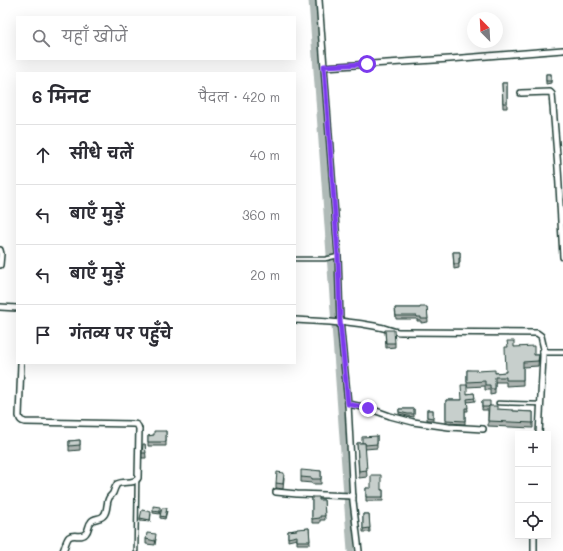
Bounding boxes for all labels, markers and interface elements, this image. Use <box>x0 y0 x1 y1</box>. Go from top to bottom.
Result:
north arrow <box>467 12 503 48</box>
search box <box>16 16 296 60</box>
text: यहाँ खोजें <box>62 26 127 46</box>
icon: search <box>30 27 52 49</box>
route start <box>358 55 376 73</box>
text: 6 मिनट <box>32 85 90 107</box>
text: पैदल · 420 m <box>199 88 280 105</box>
text: सीधे चलें <box>70 143 133 163</box>
icon: ahead <box>32 144 54 166</box>
text: 40 m <box>250 146 280 163</box>
text: बाएँ मुड़ें <box>70 203 124 223</box>
icon: left <box>32 204 54 226</box>
text: 360 m <box>242 206 280 223</box>
text: बाएँ मुड़ें <box>70 263 124 283</box>
icon: left <box>32 264 54 286</box>
text: 20 m <box>250 266 280 283</box>
text: गंतव्य पर पहुँचे <box>70 323 172 343</box>
icon: arrive <box>32 324 54 346</box>
route end <box>359 399 377 417</box>
map controls <box>515 431 551 539</box>
button: + <box>515 431 551 467</box>
button: − <box>515 467 551 503</box>
button: locate <box>515 503 551 539</box>

